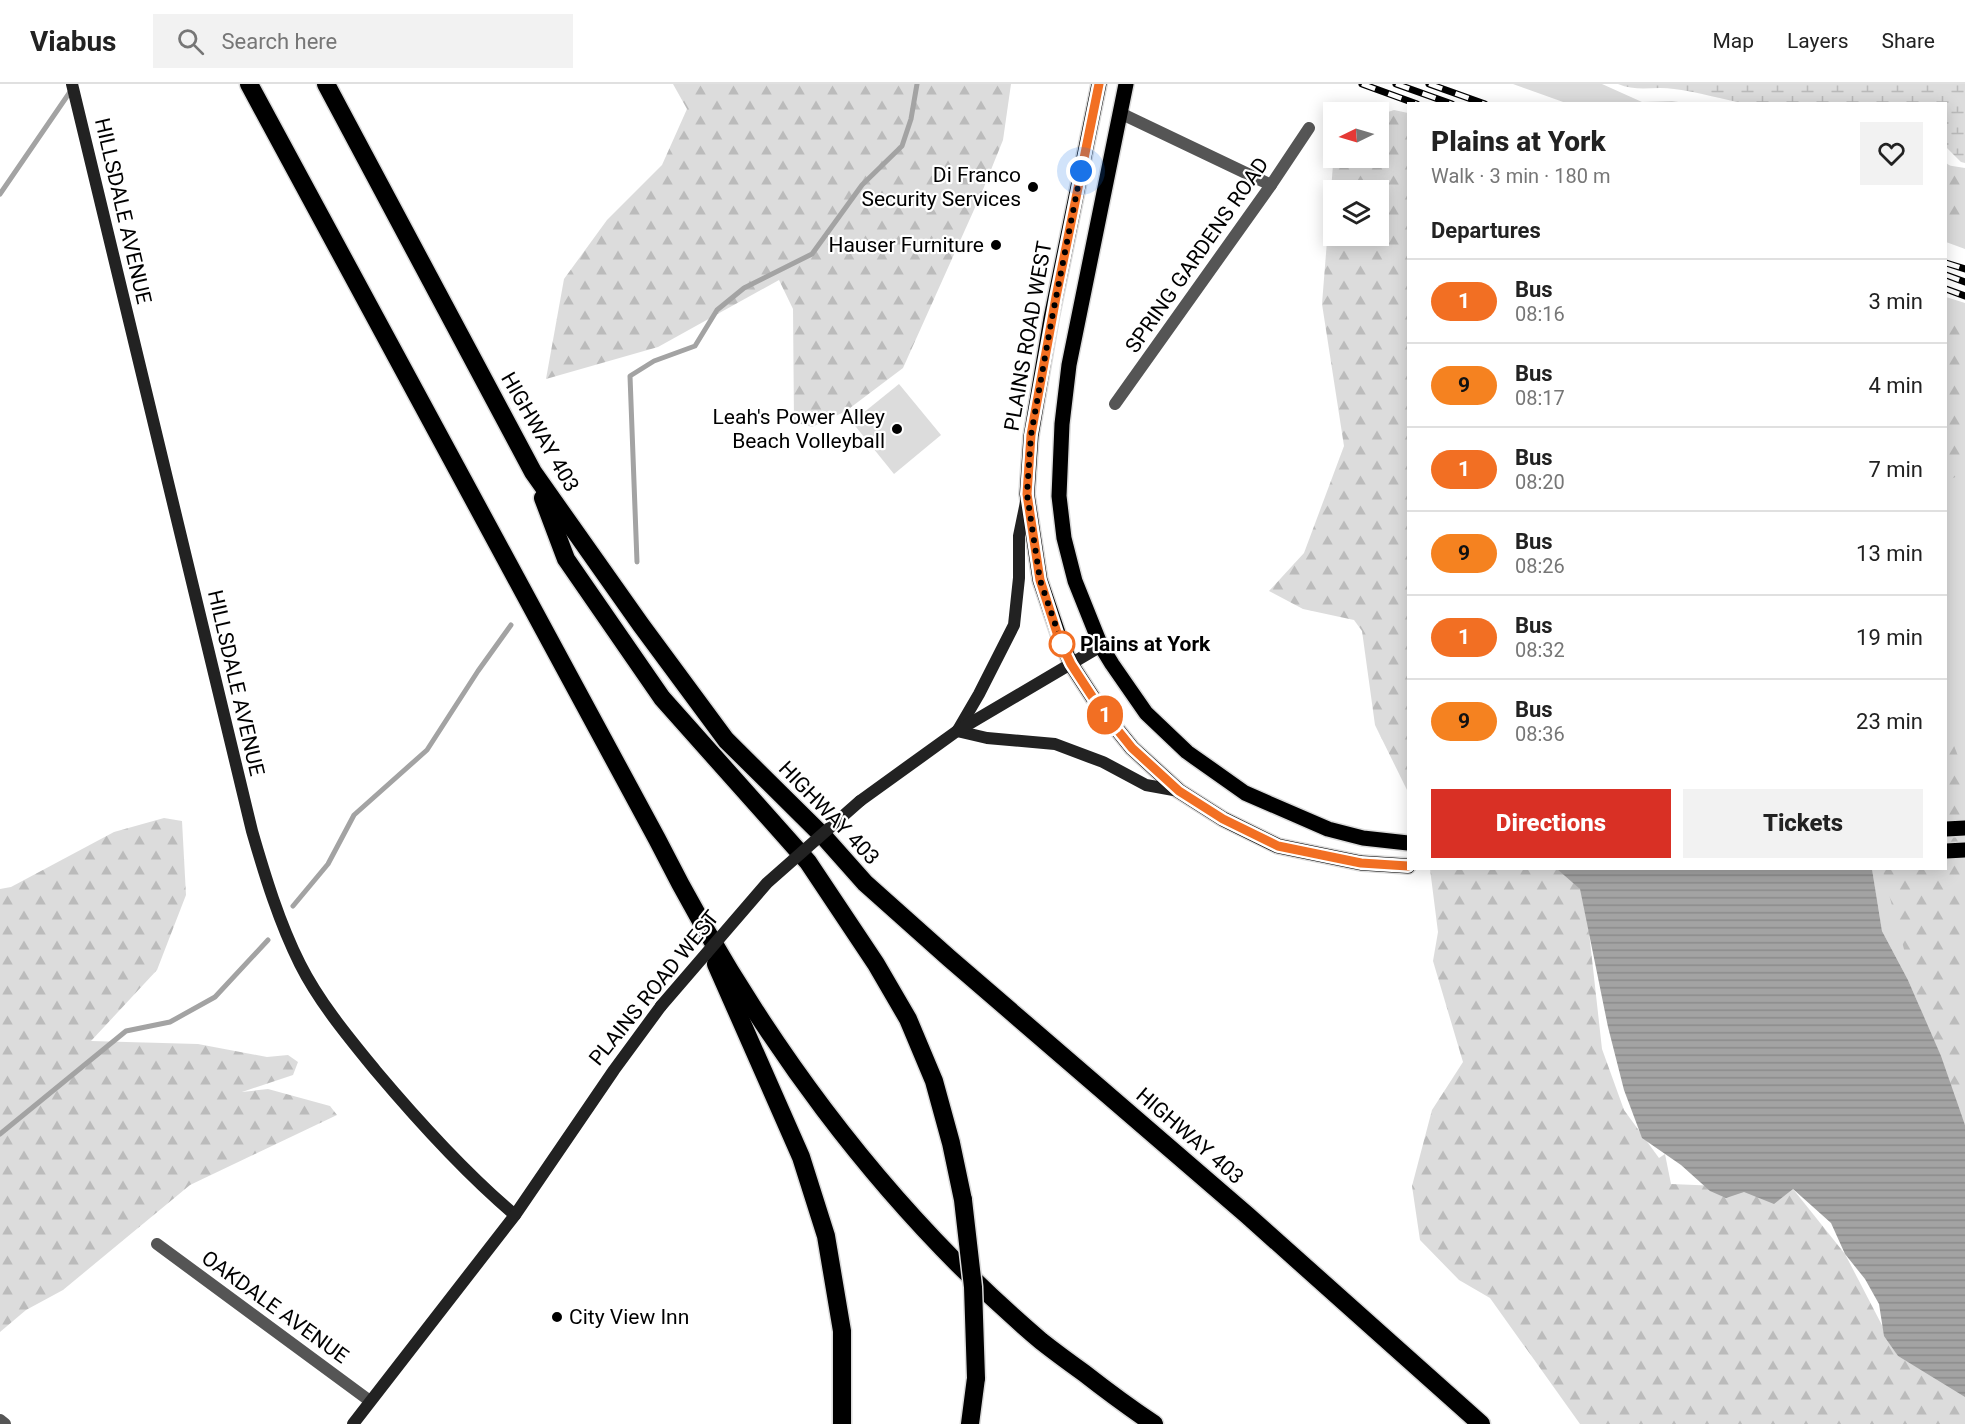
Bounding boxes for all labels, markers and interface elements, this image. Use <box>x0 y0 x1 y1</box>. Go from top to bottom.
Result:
search box <box>153 14 573 68</box>
text: Viabus <box>30 25 117 58</box>
icon: search <box>174 25 207 58</box>
text: Search here <box>222 29 337 54</box>
text: Map <box>1712 29 1754 53</box>
text: Layers <box>1787 29 1848 53</box>
text: Share <box>1881 29 1935 53</box>
north arrow <box>1323 102 1389 168</box>
map controls <box>1323 102 1389 246</box>
street label: HILLSDALE AVENUE <box>90 116 156 306</box>
button: heart <box>1860 122 1923 185</box>
text: Plains at York <box>1431 125 1606 158</box>
street label: SPRING GARDENS ROAD <box>1120 153 1274 357</box>
your location <box>1066 156 1096 186</box>
place label: Di Franco Security Services <box>861 163 1021 211</box>
text: Walk · 3 min · 180 m <box>1431 164 1610 188</box>
marker: Di Franco Security Services <box>1026 180 1040 194</box>
button: layers <box>1323 180 1389 246</box>
text: Departures <box>1431 218 1541 243</box>
place label: Hauser Furniture <box>828 233 984 257</box>
marker: Hauser Furniture <box>989 238 1003 252</box>
street label: PLAINS ROAD WEST <box>999 239 1057 433</box>
text: Bus <box>1515 277 1553 302</box>
text: 1 <box>1458 289 1470 313</box>
text: 3 min <box>1868 289 1923 314</box>
text: 08:16 <box>1515 302 1565 326</box>
text: Bus <box>1515 361 1553 386</box>
street label: HIGHWAY 403 <box>496 368 584 496</box>
text: 9 <box>1458 373 1470 397</box>
text: 4 min <box>1868 373 1923 398</box>
text: 08:17 <box>1515 386 1565 410</box>
place label: Leah's Power Alley Beach Volleyball <box>713 405 885 453</box>
marker: Leah's Power Alley Beach Volleyball <box>890 422 904 436</box>
text: Bus <box>1515 445 1553 470</box>
text: 1 <box>1458 457 1470 481</box>
text: 7 min <box>1868 457 1923 482</box>
text: 08:20 <box>1515 470 1565 494</box>
text: Bus <box>1515 529 1553 554</box>
text: 9 <box>1458 541 1470 565</box>
text: 13 min <box>1856 541 1923 566</box>
text: 08:26 <box>1515 554 1565 578</box>
street label: HILLSDALE AVENUE <box>203 588 269 778</box>
text: Bus <box>1515 613 1553 638</box>
text: 1 <box>1458 625 1470 649</box>
text: 19 min <box>1856 625 1923 650</box>
marker: Plains at York <box>1049 631 1075 657</box>
place label: Plains at York <box>1080 632 1211 656</box>
text: 08:32 <box>1515 638 1565 662</box>
line badge: 1 <box>1086 696 1124 734</box>
text: Bus <box>1515 697 1553 722</box>
text: 1 <box>1099 703 1111 727</box>
text: 9 <box>1458 709 1470 733</box>
text: 23 min <box>1856 709 1923 734</box>
text: 08:36 <box>1515 722 1565 746</box>
street label: HIGHWAY 403 <box>774 756 884 870</box>
button: Directions <box>1431 789 1671 858</box>
button: Tickets <box>1683 789 1923 858</box>
street label: PLAINS ROAD WEST <box>584 905 724 1070</box>
street label: HIGHWAY 403 <box>1132 1083 1248 1189</box>
street label: OAKDALE AVENUE <box>197 1246 353 1368</box>
place label: City View Inn <box>569 1305 689 1329</box>
marker: City View Inn <box>550 1310 564 1324</box>

